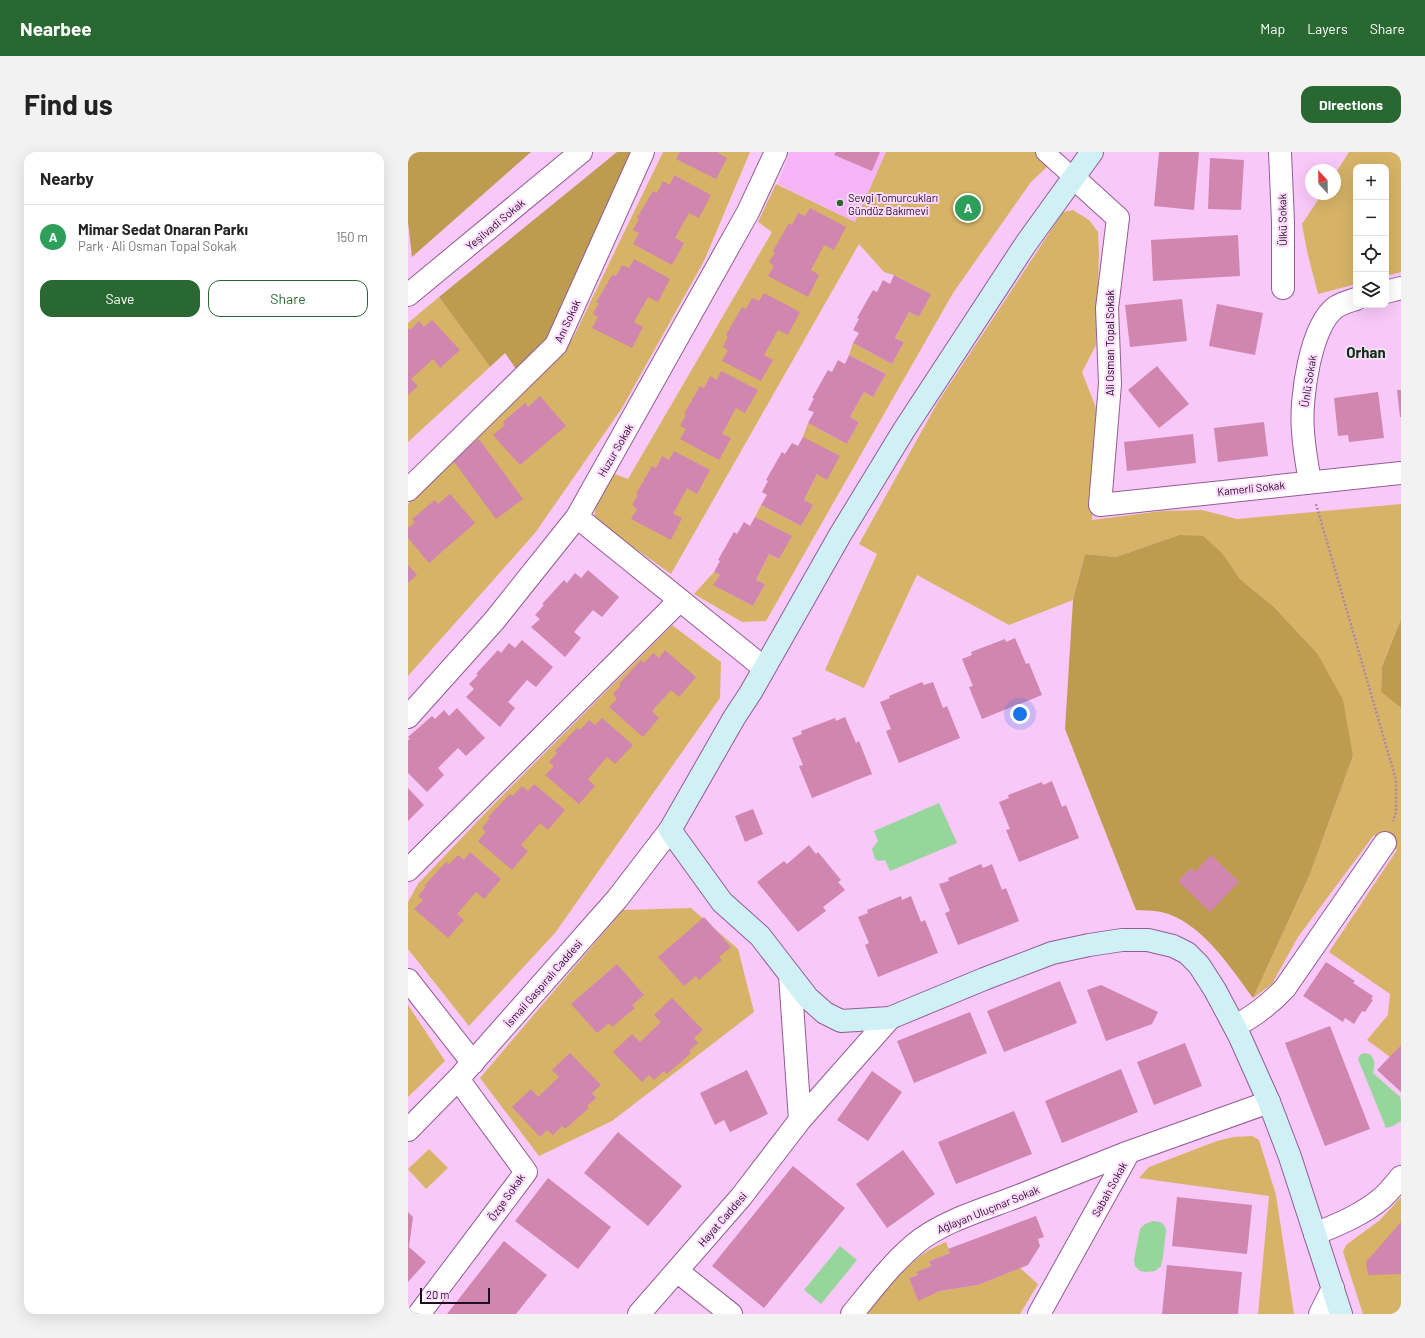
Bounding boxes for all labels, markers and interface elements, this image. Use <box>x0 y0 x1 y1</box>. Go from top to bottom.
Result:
text: Nearbee <box>20 17 92 40</box>
text: Map <box>1260 20 1285 37</box>
text: Layers <box>1307 20 1348 37</box>
text: Share <box>1370 20 1405 37</box>
button: Directions <box>1301 86 1401 123</box>
text: Find us <box>24 87 113 121</box>
north arrow <box>1305 164 1341 200</box>
map controls <box>1353 164 1389 308</box>
button: + <box>1353 164 1389 200</box>
text: Nearby <box>40 168 94 188</box>
place label: Sevgi Tomurcukları Gündüz Bakımevi <box>848 191 938 217</box>
pin: A <box>955 193 981 223</box>
street label: Ülkü Sokak <box>1274 193 1289 246</box>
street label: Yeşilvadi Sokak <box>463 195 527 252</box>
marker: Sevgi Tomurcukları Gündüz Bakımevi <box>835 198 845 208</box>
button: − <box>1353 200 1389 236</box>
text: Mimar Sedat Onaran Parkı <box>78 220 248 238</box>
text: A <box>49 229 57 245</box>
text: 150 m <box>336 229 368 245</box>
button: locate <box>1353 236 1389 272</box>
text: Park · Ali Osman Topal Sokak <box>78 238 237 254</box>
button: layers <box>1353 272 1389 308</box>
button: Save <box>40 280 200 317</box>
button: Share <box>208 280 368 317</box>
street label: Ali Osman Topal Sokak <box>1103 289 1116 396</box>
street label: Anı Sokak <box>551 297 583 345</box>
district label: Orhan <box>1346 343 1386 361</box>
street label: Ünlü Sokak <box>1296 353 1319 408</box>
street label: Huzur Sokak <box>595 421 636 479</box>
street label: Kamerli Sokak <box>1217 478 1286 498</box>
your location <box>1010 704 1030 724</box>
street label: İsmail Gaspıralı Caddesi <box>501 936 584 1029</box>
street label: Sabah Sokak <box>1089 1159 1130 1219</box>
street label: Özge Sokak <box>484 1170 527 1223</box>
street label: Ağlayan Uluçınar Sokak <box>935 1182 1042 1236</box>
street label: Hayat Caddesi <box>695 1189 749 1249</box>
scale bar <box>420 1286 490 1305</box>
text: 20 m <box>426 1288 449 1301</box>

